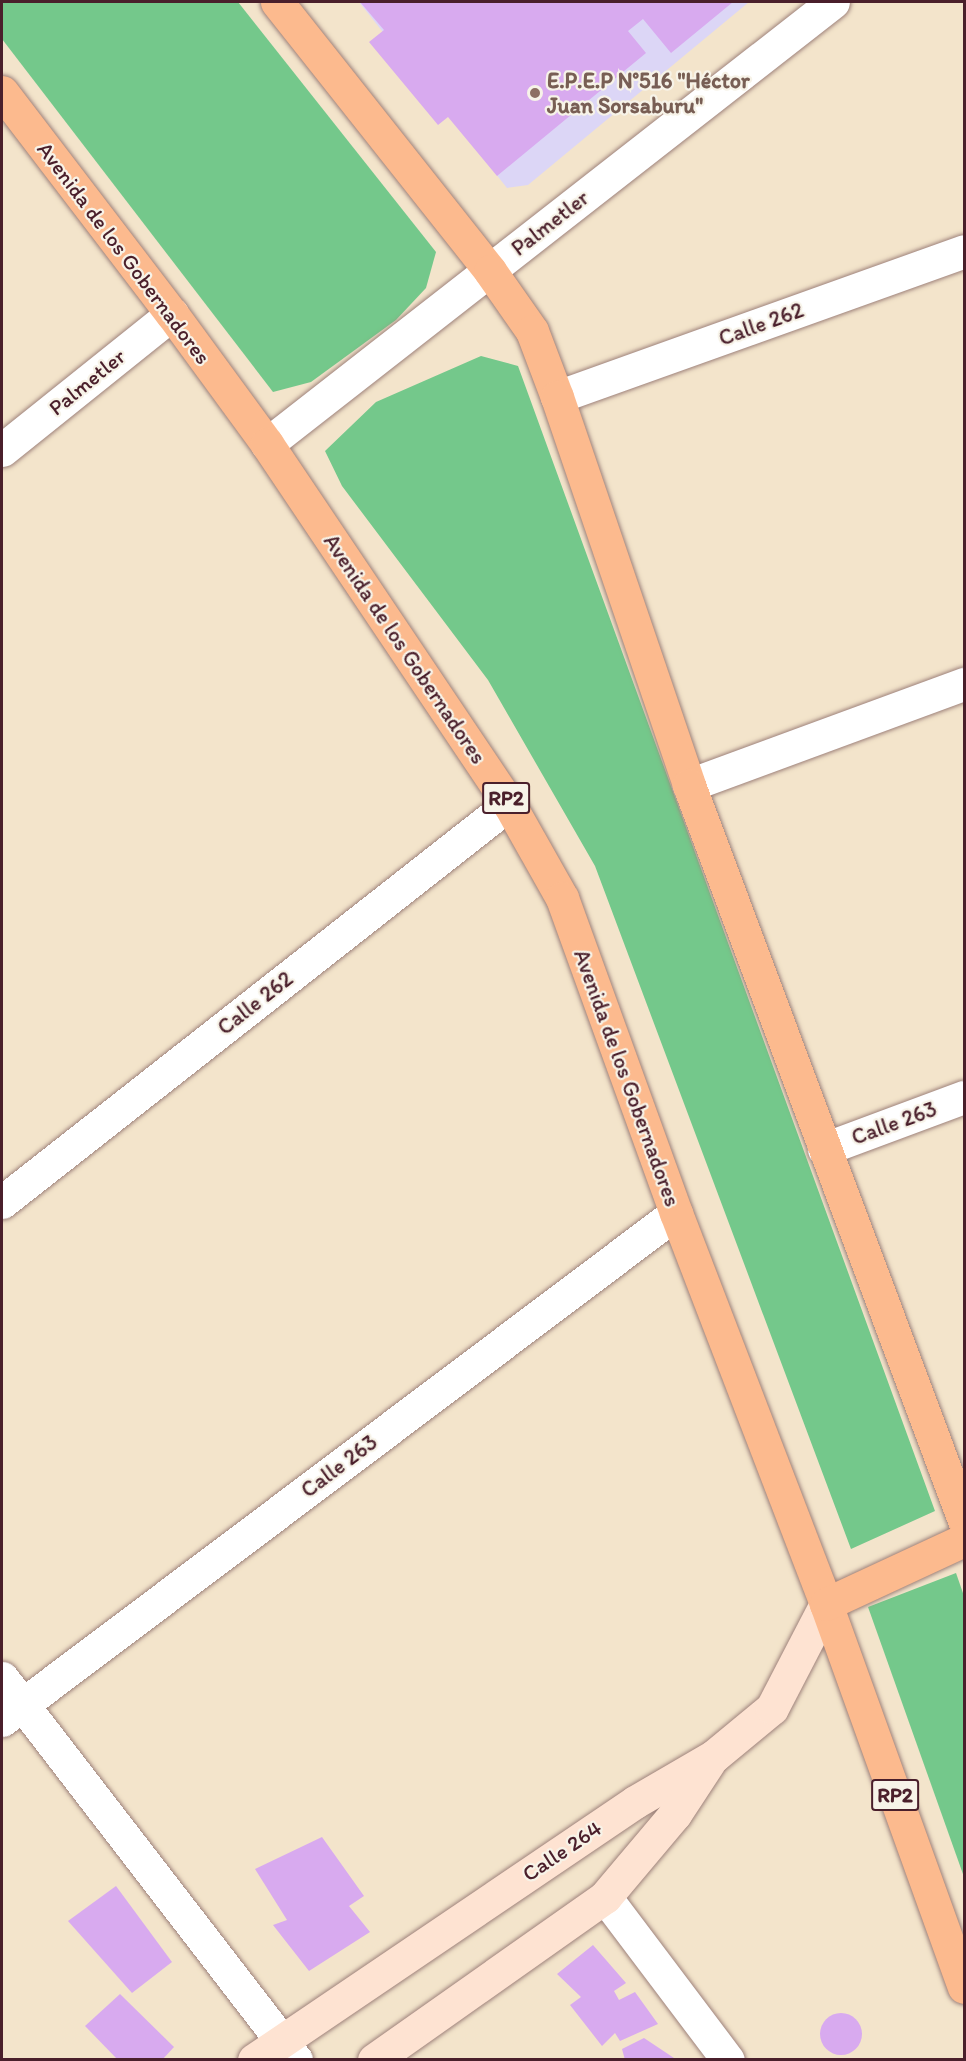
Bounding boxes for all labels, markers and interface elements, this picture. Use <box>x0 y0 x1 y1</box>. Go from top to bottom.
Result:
place label: E.P.E.P N°516 "Héctor Juan Sorsaburu" <box>547 67 750 118</box>
marker: E.P.E.P N°516 "Héctor Juan Sorsaburu" <box>528 86 542 100</box>
street label: Avenida de los Gobernadores <box>31 136 217 370</box>
street label: Palmetler <box>506 185 594 261</box>
street label: Calle 262 <box>715 297 807 351</box>
street label: Palmetler <box>43 343 131 421</box>
street label: Avenida de los Gobernadores <box>318 529 492 769</box>
road number: RP2 <box>482 780 530 816</box>
street label: Avenida de los Gobernadores <box>568 945 686 1211</box>
street label: Calle 262 <box>212 965 298 1041</box>
street label: Calle 263 <box>848 1095 940 1151</box>
street label: Calle 263 <box>296 1429 382 1503</box>
road number: RP2 <box>871 1777 919 1813</box>
street label: Calle 264 <box>517 1815 607 1887</box>

